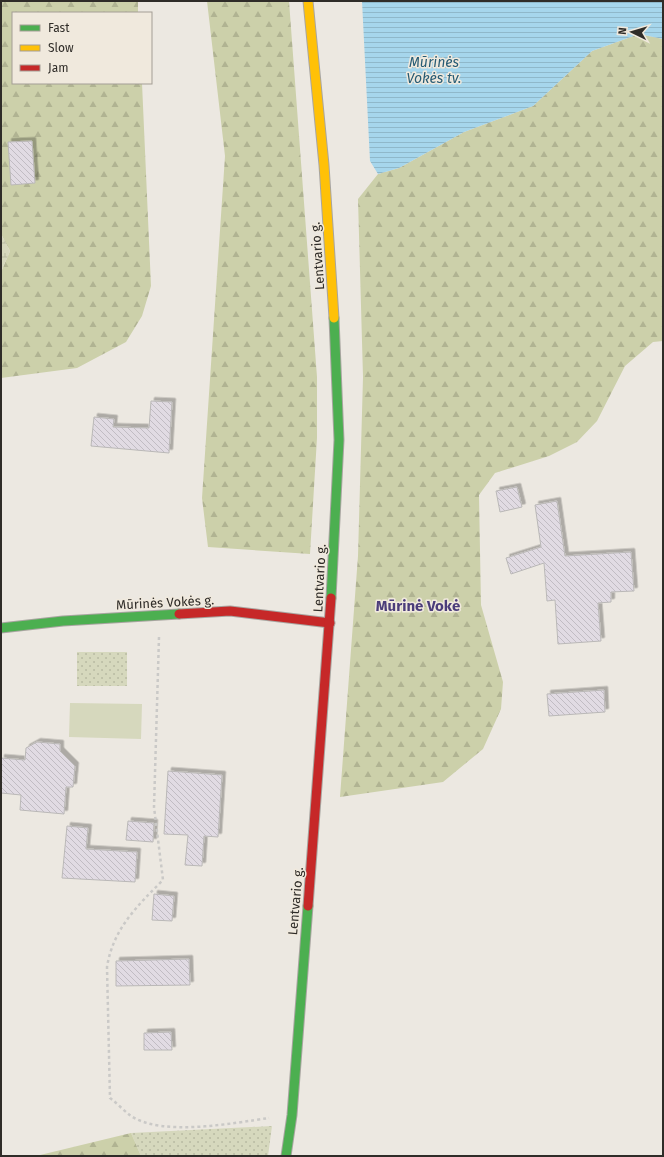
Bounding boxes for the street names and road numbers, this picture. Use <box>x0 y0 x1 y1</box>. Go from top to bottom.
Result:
street label: Lentvario g. <box>308 221 327 291</box>
street label: Lentvario g. <box>310 544 329 613</box>
street label: Mūrinės Vokės g. <box>116 592 214 613</box>
street label: Lentvario g. <box>285 866 306 936</box>

